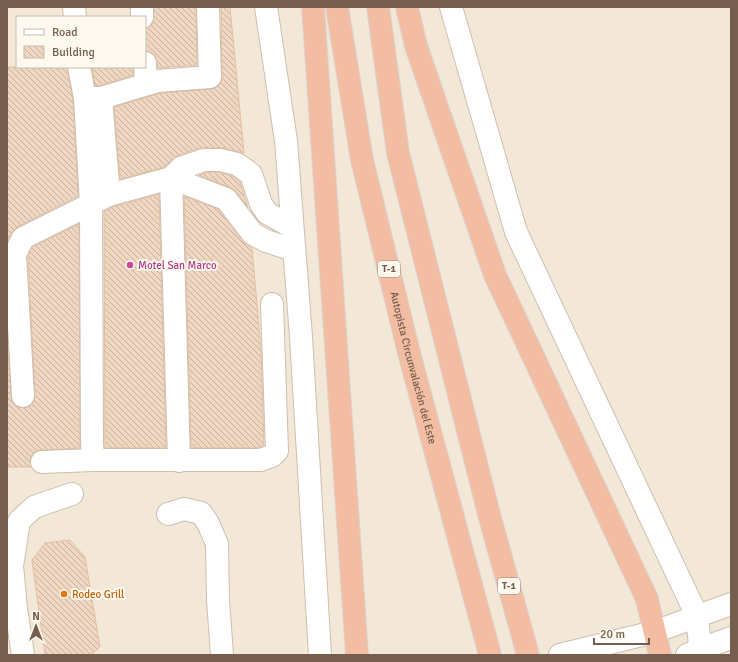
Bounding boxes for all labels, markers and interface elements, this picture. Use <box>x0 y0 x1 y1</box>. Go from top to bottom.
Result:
legend <box>16 16 146 68</box>
text: Road <box>52 25 78 40</box>
text: Building <box>52 45 95 60</box>
place label: Motel San Marco <box>138 259 217 272</box>
marker: Motel San Marco <box>125 260 135 270</box>
road number: T-1 <box>378 261 400 277</box>
street label: Autopista Circunvalación del Este <box>388 290 440 445</box>
road number: T-1 <box>498 578 520 594</box>
place label: Rodeo Grill <box>72 588 124 601</box>
marker: Rodeo Grill <box>59 589 69 599</box>
north arrow <box>16 606 56 646</box>
text: N <box>32 610 40 623</box>
scale bar <box>594 620 649 646</box>
text: 20 m <box>600 627 625 642</box>

